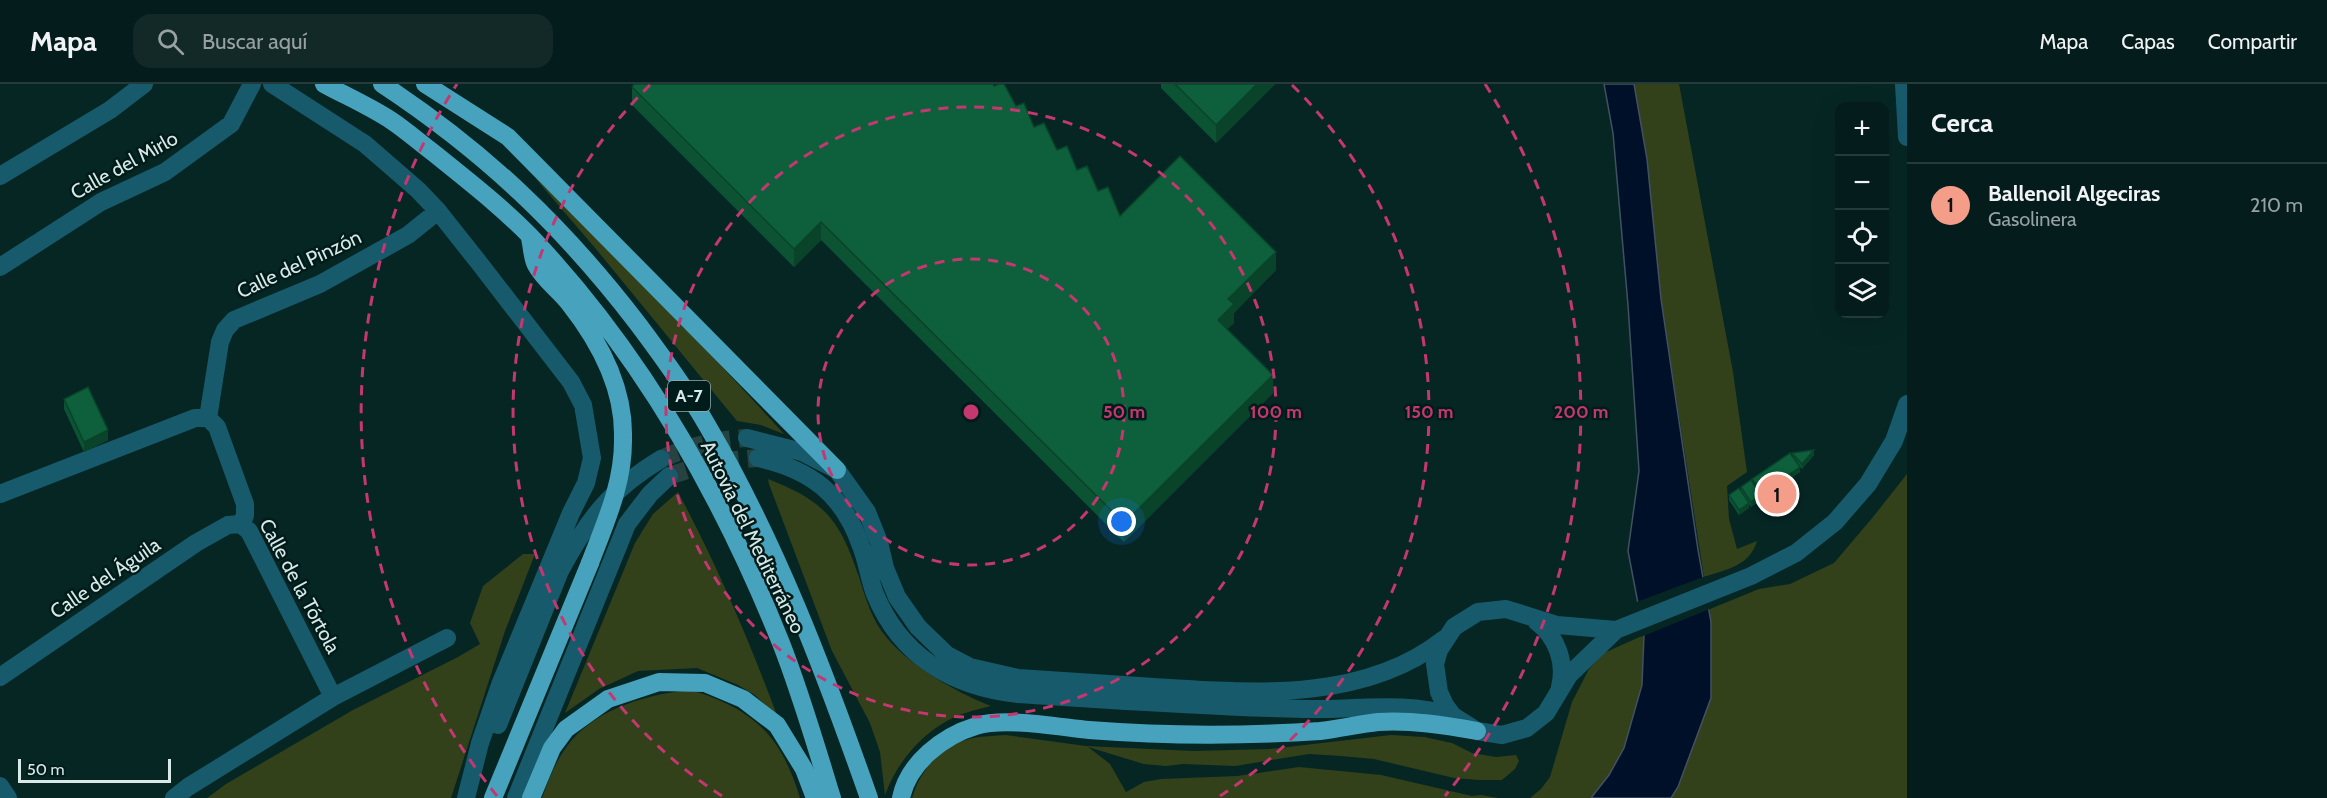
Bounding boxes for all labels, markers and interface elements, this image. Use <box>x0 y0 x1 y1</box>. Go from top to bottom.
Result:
search box <box>133 14 553 68</box>
text: Mapa <box>30 24 97 58</box>
icon: search <box>154 25 187 58</box>
text: Buscar aquí <box>202 28 307 55</box>
text: Mapa <box>2040 29 2088 54</box>
text: Capas <box>2121 29 2175 54</box>
text: Compartir <box>2208 29 2297 54</box>
map controls <box>1835 102 1889 318</box>
button: + <box>1835 102 1889 156</box>
text: Cerca <box>1931 107 1993 139</box>
street label: Calle del Mirlo <box>66 126 182 204</box>
button: − <box>1835 156 1889 210</box>
text: Ballenoil Algeciras <box>1988 180 2160 207</box>
text: 1 <box>1947 193 1954 217</box>
text: 210 m <box>2250 193 2303 217</box>
text: Gasolinera <box>1988 207 2076 231</box>
button: locate <box>1835 210 1889 264</box>
street label: Calle del Pinzón <box>233 225 365 303</box>
button: layers <box>1835 264 1889 318</box>
road number: A-7 <box>668 381 710 411</box>
text: 50 m <box>1103 401 1145 423</box>
text: 100 m <box>1250 401 1302 423</box>
text: 150 m <box>1405 401 1453 423</box>
text: 200 m <box>1554 401 1608 423</box>
centre of rings <box>961 402 981 422</box>
street label: Autovía del Mediterráneo <box>696 437 810 637</box>
pin: 1 <box>1758 472 1796 516</box>
your location <box>1107 507 1136 536</box>
street label: Calle de la Tórtola <box>254 515 346 658</box>
street label: Calle del Águila <box>45 532 165 624</box>
scale bar <box>18 756 171 784</box>
text: 50 m <box>27 760 64 779</box>

